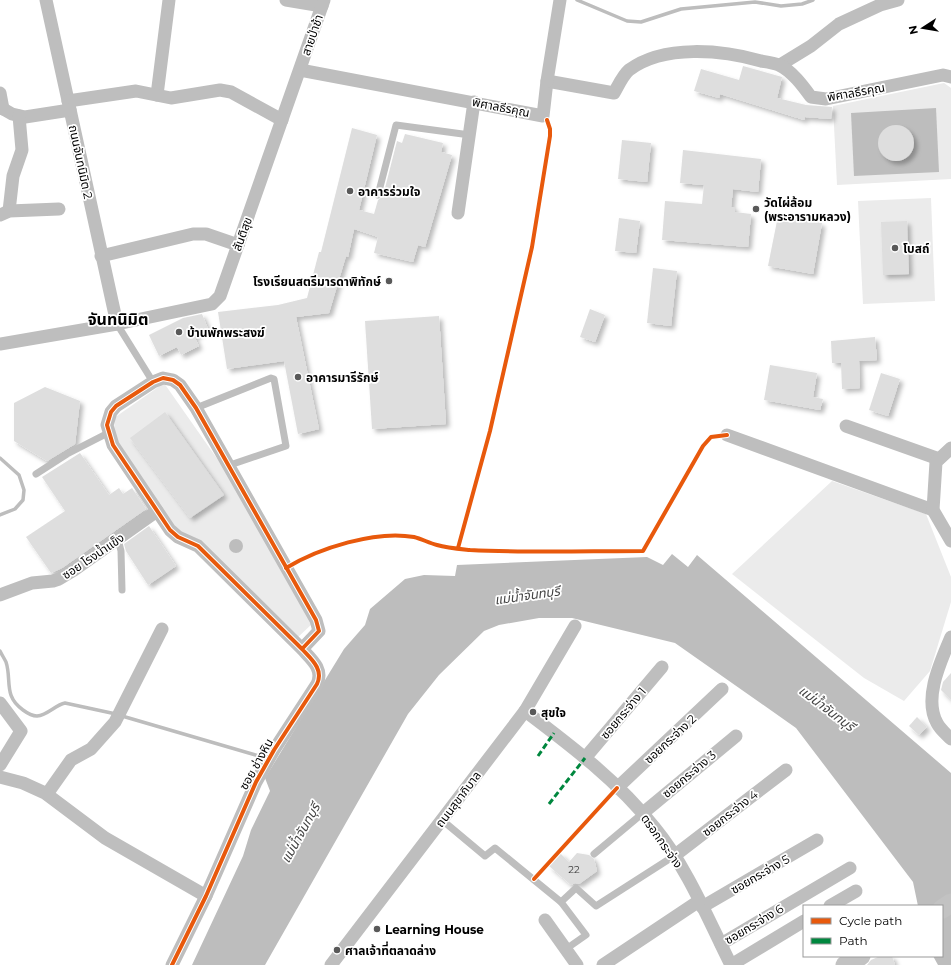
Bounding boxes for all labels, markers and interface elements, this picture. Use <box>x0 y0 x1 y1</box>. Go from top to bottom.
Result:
north arrow <box>903 8 943 48</box>
street label: สายป่าช้า <box>298 12 326 58</box>
text: N <box>905 24 921 36</box>
street label: พิศาลธีรคุณ <box>826 80 886 104</box>
street label: พิศาลธีรคุณ <box>471 94 531 120</box>
street label: ถนนจันทนิมิต 2 <box>66 124 96 201</box>
place label: อาคารร่วมใจ <box>358 184 421 199</box>
marker: อาคารร่วมใจ <box>345 186 355 196</box>
place label: วัดไผ่ล้อม (พระอารามหลวง) <box>764 195 851 224</box>
marker: วัดไผ่ล้อม (พระอารามหลวง) <box>751 204 761 214</box>
street label: สันติสุข <box>229 215 255 253</box>
place label: โบสถ์ <box>903 241 929 256</box>
marker: โบสถ์ <box>890 243 900 253</box>
place label: โรงเรียนสตรีมารดาพิทักษ์ <box>253 274 381 289</box>
marker: โรงเรียนสตรีมารดาพิทักษ์ <box>384 276 394 286</box>
district label: จันทนิมิต <box>88 310 148 329</box>
place label: บ้านพักพระสงฆ์ <box>187 325 265 340</box>
marker: บ้านพักพระสงฆ์ <box>174 327 184 337</box>
place label: อาคารมารีรักษ์ <box>306 370 379 385</box>
marker: อาคารมารีรักษ์ <box>293 372 303 382</box>
street label: ซอย โรงน้ำแข็ง <box>59 529 127 582</box>
water label: แม่น้ำจันทบุรี <box>493 581 563 608</box>
water label: แม่น้ำจันทบุรี <box>795 681 861 737</box>
street label: ซอยกระจ่าง 1 <box>597 684 649 742</box>
place label: สุขใจ <box>541 705 566 720</box>
marker: สุขใจ <box>528 707 538 717</box>
street label: ซอยกระจ่าง 2 <box>641 711 699 767</box>
street label: ซอย ช่างหิน <box>236 736 276 792</box>
street label: ซอยกระจ่าง 3 <box>659 747 719 801</box>
street label: ถนนสุขาภิบาล <box>432 768 484 830</box>
street label: ซอยกระจ่าง 4 <box>699 787 761 839</box>
water label: แม่น้ำจันทบุรี <box>276 798 325 866</box>
street label: ตรอกกระจ่าง <box>638 811 686 871</box>
street label: ซอยกระจ่าง 5 <box>728 851 792 897</box>
house number: 22 <box>568 863 580 876</box>
street label: ซอยกระจ่าง 6 <box>722 901 786 947</box>
legend <box>803 905 943 957</box>
text: Cycle path <box>839 913 902 928</box>
place label: Learning House <box>385 922 484 937</box>
marker: Learning House <box>372 924 382 934</box>
text: Path <box>839 933 868 948</box>
place label: ศาลเจ้าที่ตลาดล่าง <box>345 941 436 958</box>
marker: ศาลเจ้าที่ตลาดล่าง <box>332 945 342 955</box>

